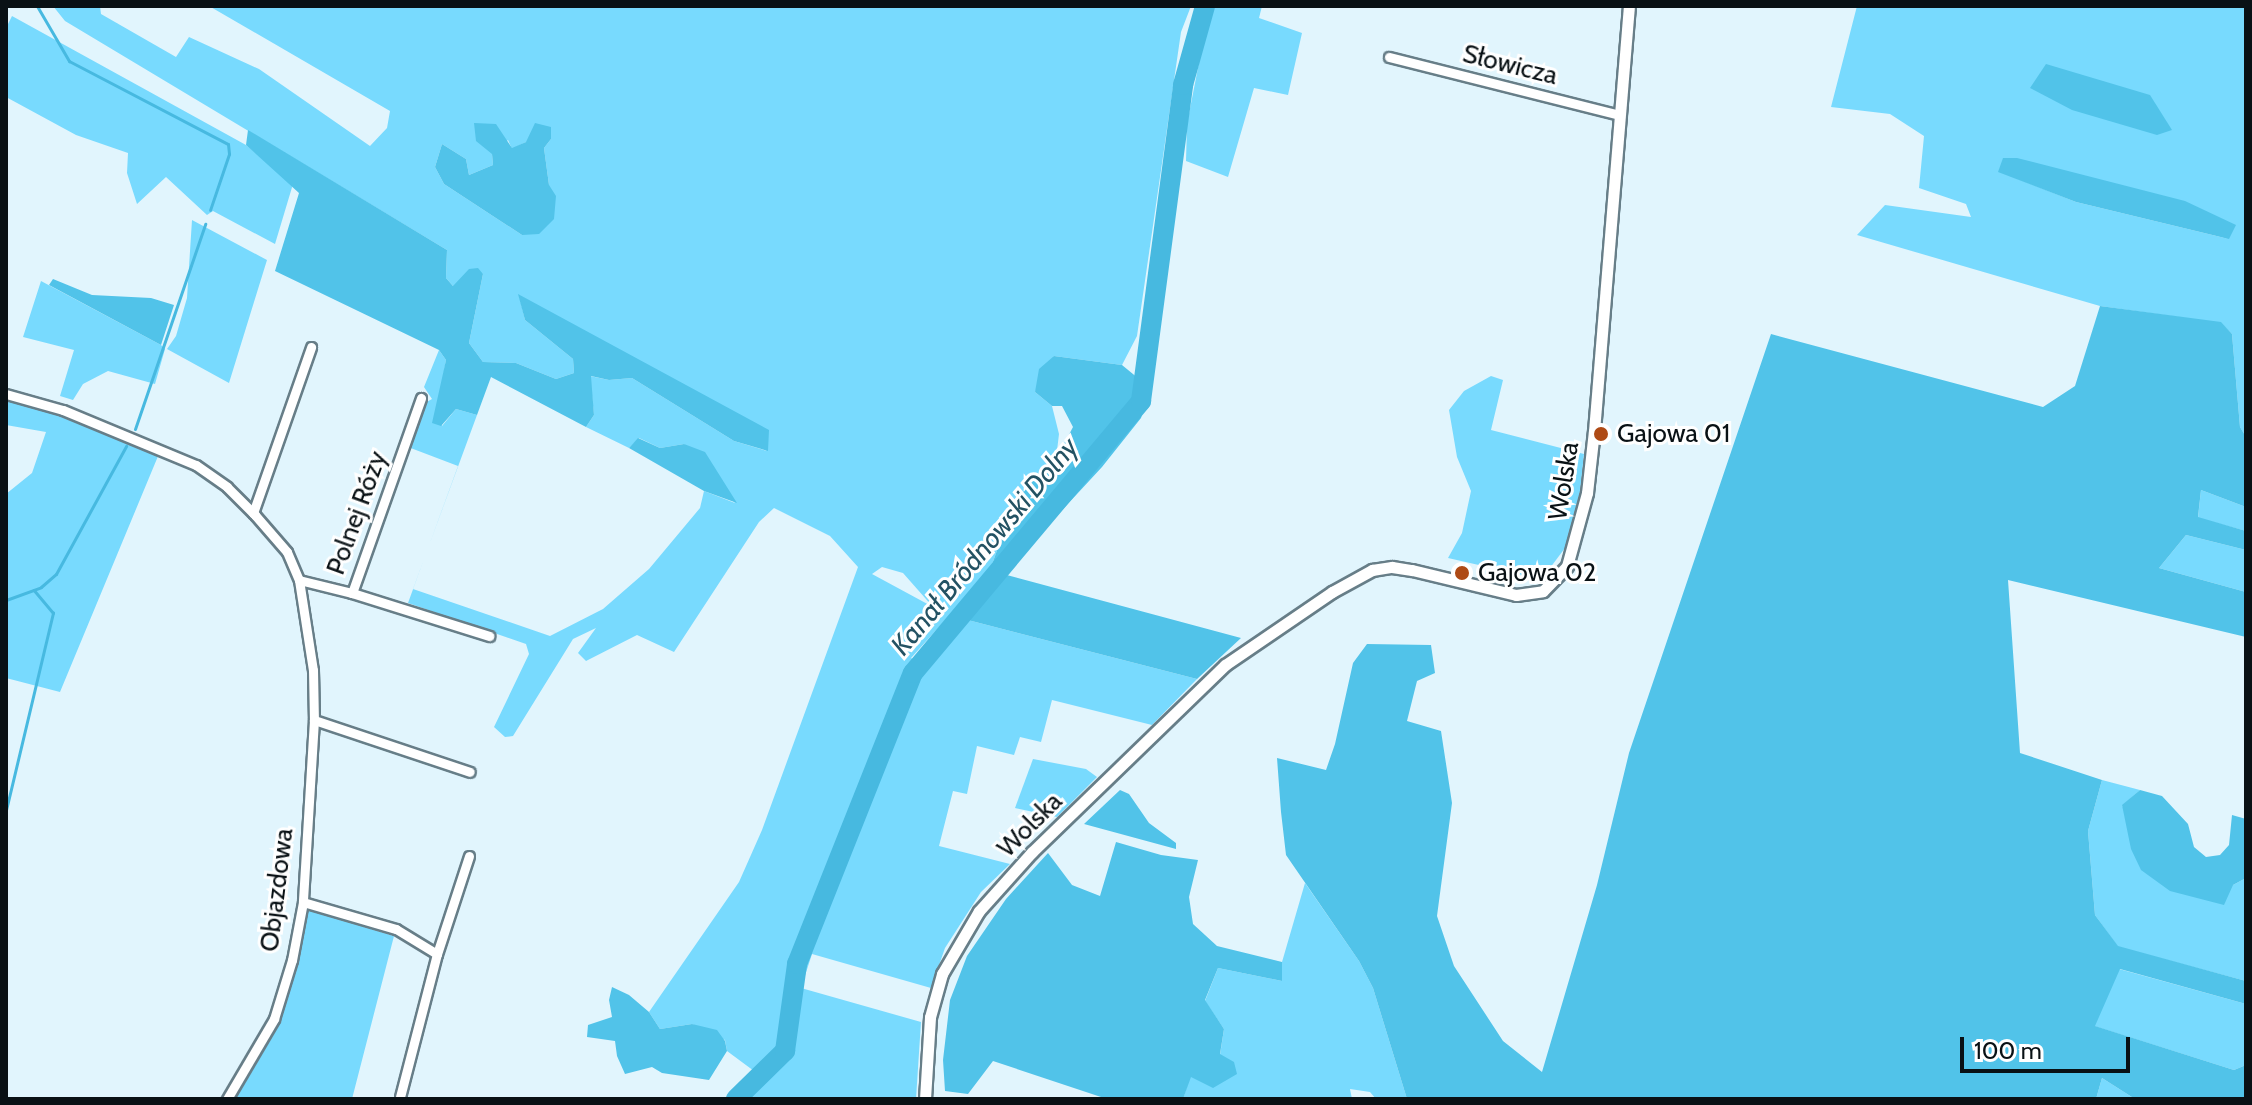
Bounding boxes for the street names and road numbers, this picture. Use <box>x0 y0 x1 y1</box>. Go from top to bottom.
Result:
street label: Słowicza <box>1459 38 1561 92</box>
street label: Wolska <box>1542 440 1586 522</box>
street label: Polnej Róży <box>320 447 394 579</box>
street label: Wolska <box>991 786 1069 864</box>
street label: Objazdowa <box>254 827 300 953</box>

